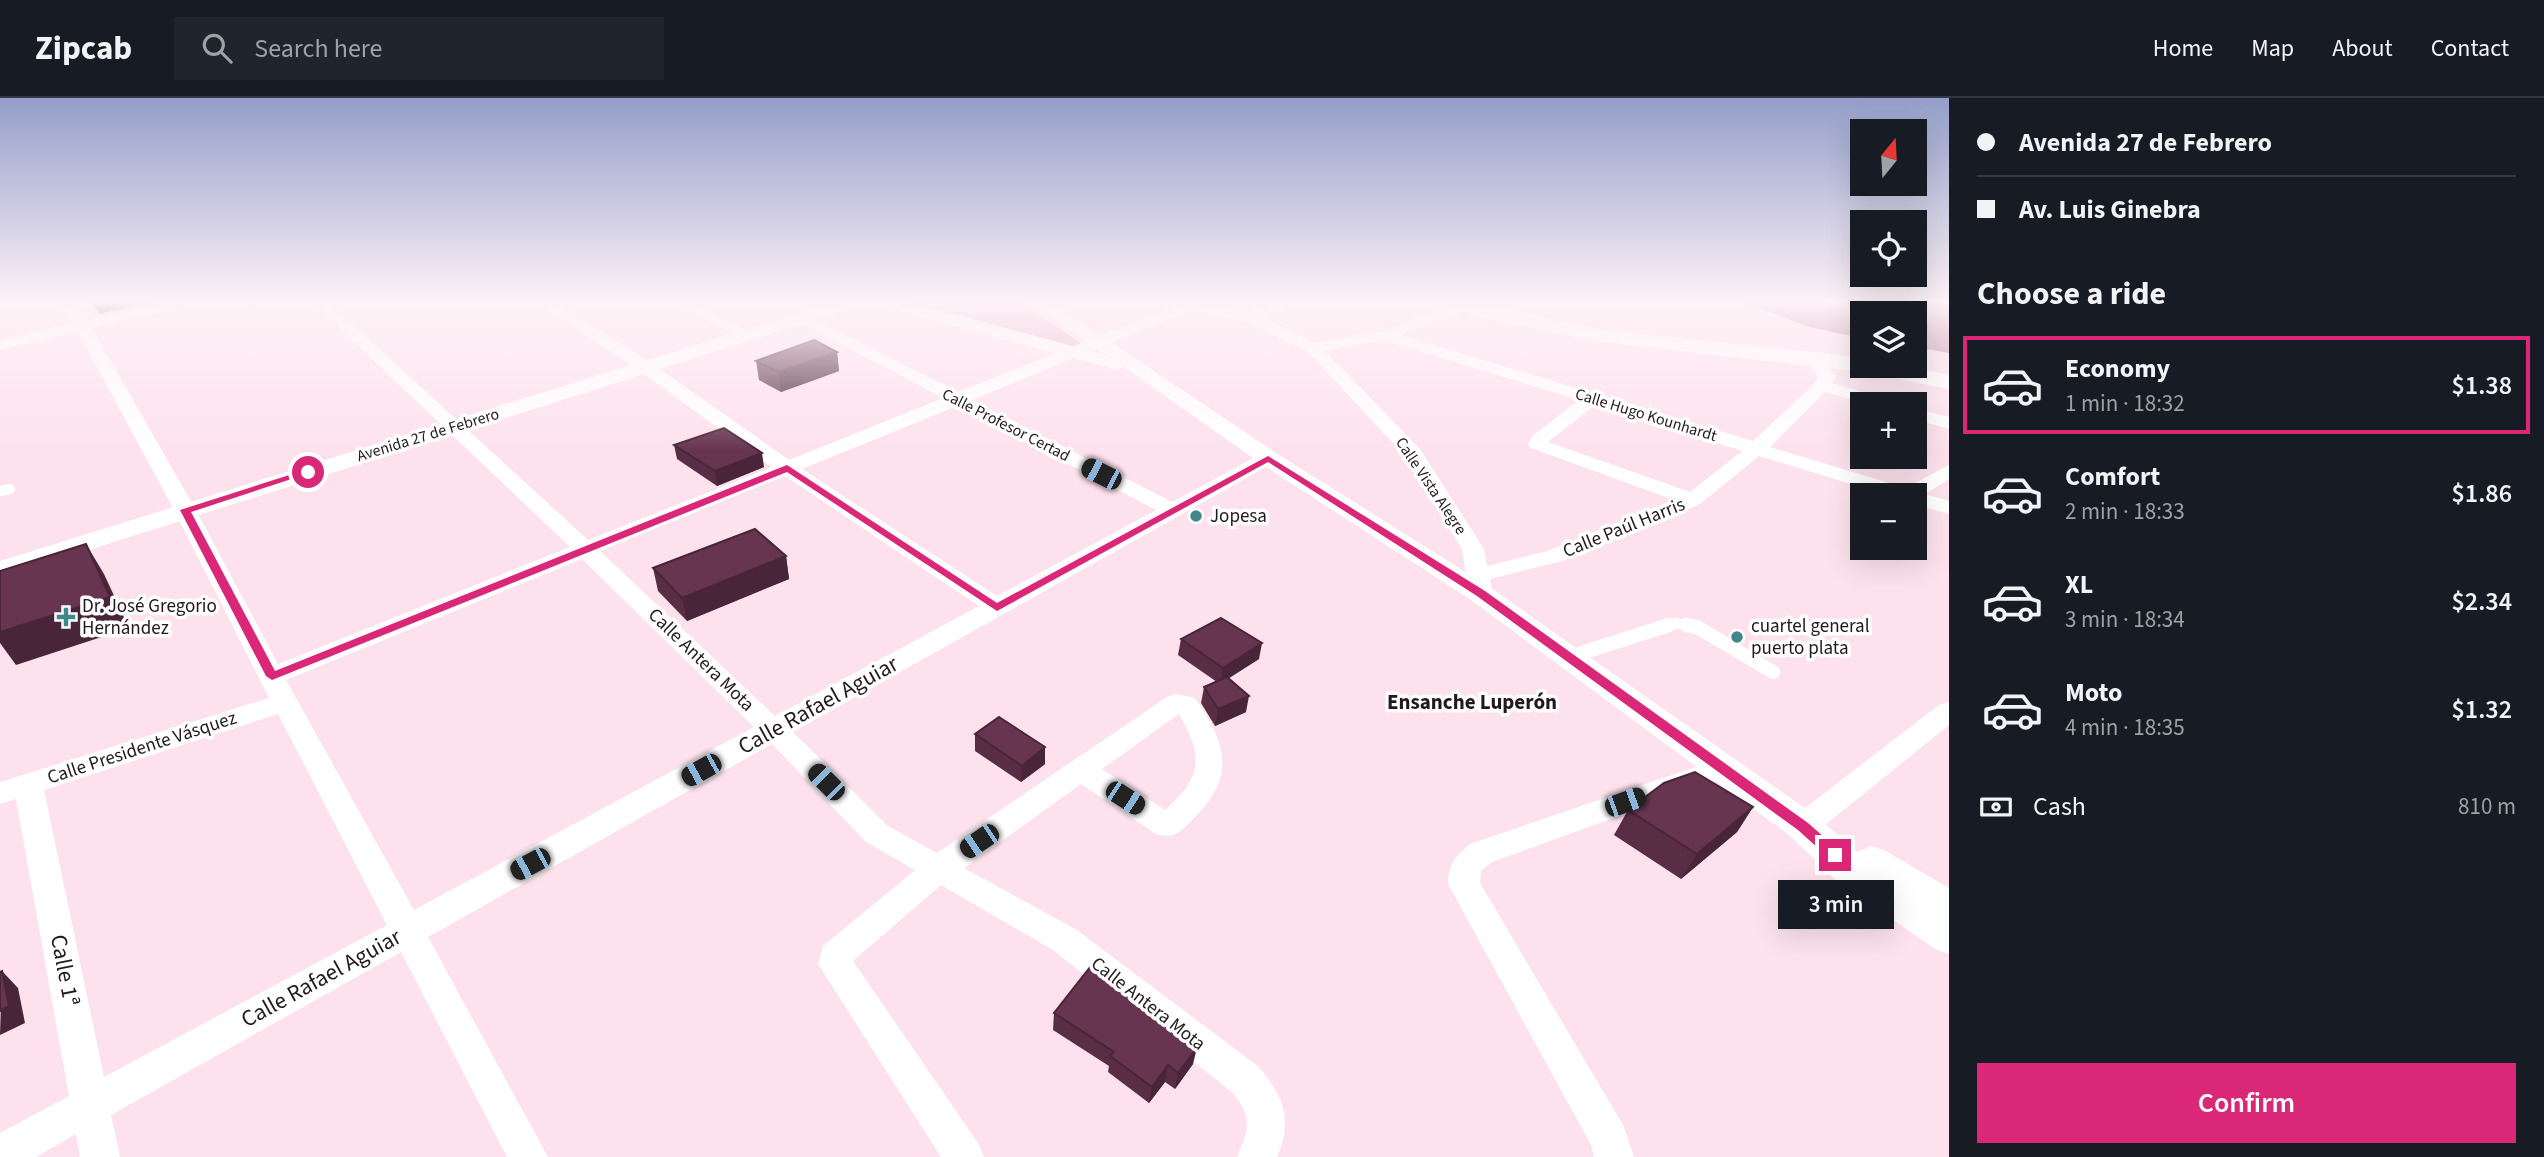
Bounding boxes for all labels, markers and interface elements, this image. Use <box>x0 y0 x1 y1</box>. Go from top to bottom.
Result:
search box <box>174 17 664 80</box>
text: Zipcab <box>35 25 132 72</box>
icon: search <box>198 29 236 67</box>
text: Search here <box>254 30 382 67</box>
text: Home <box>2153 31 2213 66</box>
text: Map <box>2251 31 2294 66</box>
text: About <box>2332 31 2393 66</box>
text: Contact <box>2431 31 2509 66</box>
north arrow <box>1850 119 1927 196</box>
map controls <box>1850 119 1927 560</box>
text: Avenida 27 de Febrero <box>2019 124 2272 161</box>
text: Av. Luis Ginebra <box>2019 191 2201 228</box>
button: locate <box>1850 210 1927 287</box>
text: Choose a ride <box>1977 271 2166 317</box>
button: layers <box>1850 301 1927 378</box>
text: Economy <box>2065 350 2170 387</box>
icon: car <box>1981 354 2044 417</box>
text: $1.38 <box>2451 367 2512 404</box>
street label: Calle Profesor Certad <box>938 383 1074 467</box>
street label: Calle Hugo Kounhardt <box>1572 383 1720 447</box>
text: 1 min · 18:32 <box>2065 387 2185 420</box>
button: + <box>1850 392 1927 469</box>
street label: Avenida 27 de Febrero <box>354 403 502 467</box>
street label: Calle Vista Alegre <box>1390 433 1472 539</box>
car <box>1078 455 1125 493</box>
route start <box>292 456 324 488</box>
text: Comfort <box>2065 458 2160 495</box>
icon: car <box>1981 462 2044 525</box>
text: $1.86 <box>2451 475 2512 512</box>
button: − <box>1850 483 1927 560</box>
street label: Calle Paúl Harris <box>1559 491 1689 565</box>
text: 2 min · 18:33 <box>2065 495 2185 528</box>
place label: Jopesa <box>1210 503 1267 530</box>
marker: Jopesa <box>1188 508 1204 524</box>
text: XL <box>2065 566 2093 603</box>
icon: car <box>1981 570 2044 633</box>
text: $2.34 <box>2451 583 2512 620</box>
place label: Dr. José Gregorio Hernández <box>82 593 217 642</box>
street label: Calle Antera Mota <box>642 602 760 718</box>
text: 3 min · 18:34 <box>2065 603 2185 636</box>
marker: Dr. José Gregorio Hernández <box>56 607 76 627</box>
place label: cuartel general puerto plata <box>1751 613 1870 662</box>
marker: cuartel general puerto plata <box>1729 629 1745 645</box>
street label: Calle Rafael Aguiar <box>732 647 905 763</box>
text: Moto <box>2065 674 2122 711</box>
icon: car <box>1981 678 2044 741</box>
district label: Ensanche Luperón <box>1387 687 1557 717</box>
text: $1.32 <box>2451 691 2512 728</box>
street label: Calle Presidente Vásquez <box>44 705 240 791</box>
text: 4 min · 18:35 <box>2065 711 2185 744</box>
car <box>678 751 725 789</box>
car <box>804 760 849 804</box>
car <box>1102 778 1149 818</box>
car <box>1602 785 1649 819</box>
icon: cash <box>1977 788 2015 826</box>
text: Cash <box>2033 788 2086 825</box>
text: 810 m <box>2458 790 2516 823</box>
car <box>956 821 1003 861</box>
route end <box>1819 839 1851 871</box>
car <box>507 845 554 883</box>
callout: 3 min <box>1777 880 1893 928</box>
text: 3 min <box>1809 888 1863 921</box>
street label: Calle Rafael Aguiar <box>235 920 408 1036</box>
street label: Calle 1ª <box>42 932 88 1008</box>
street label: Calle Antera Mota <box>1085 951 1211 1057</box>
button: Confirm <box>1977 1063 2516 1143</box>

